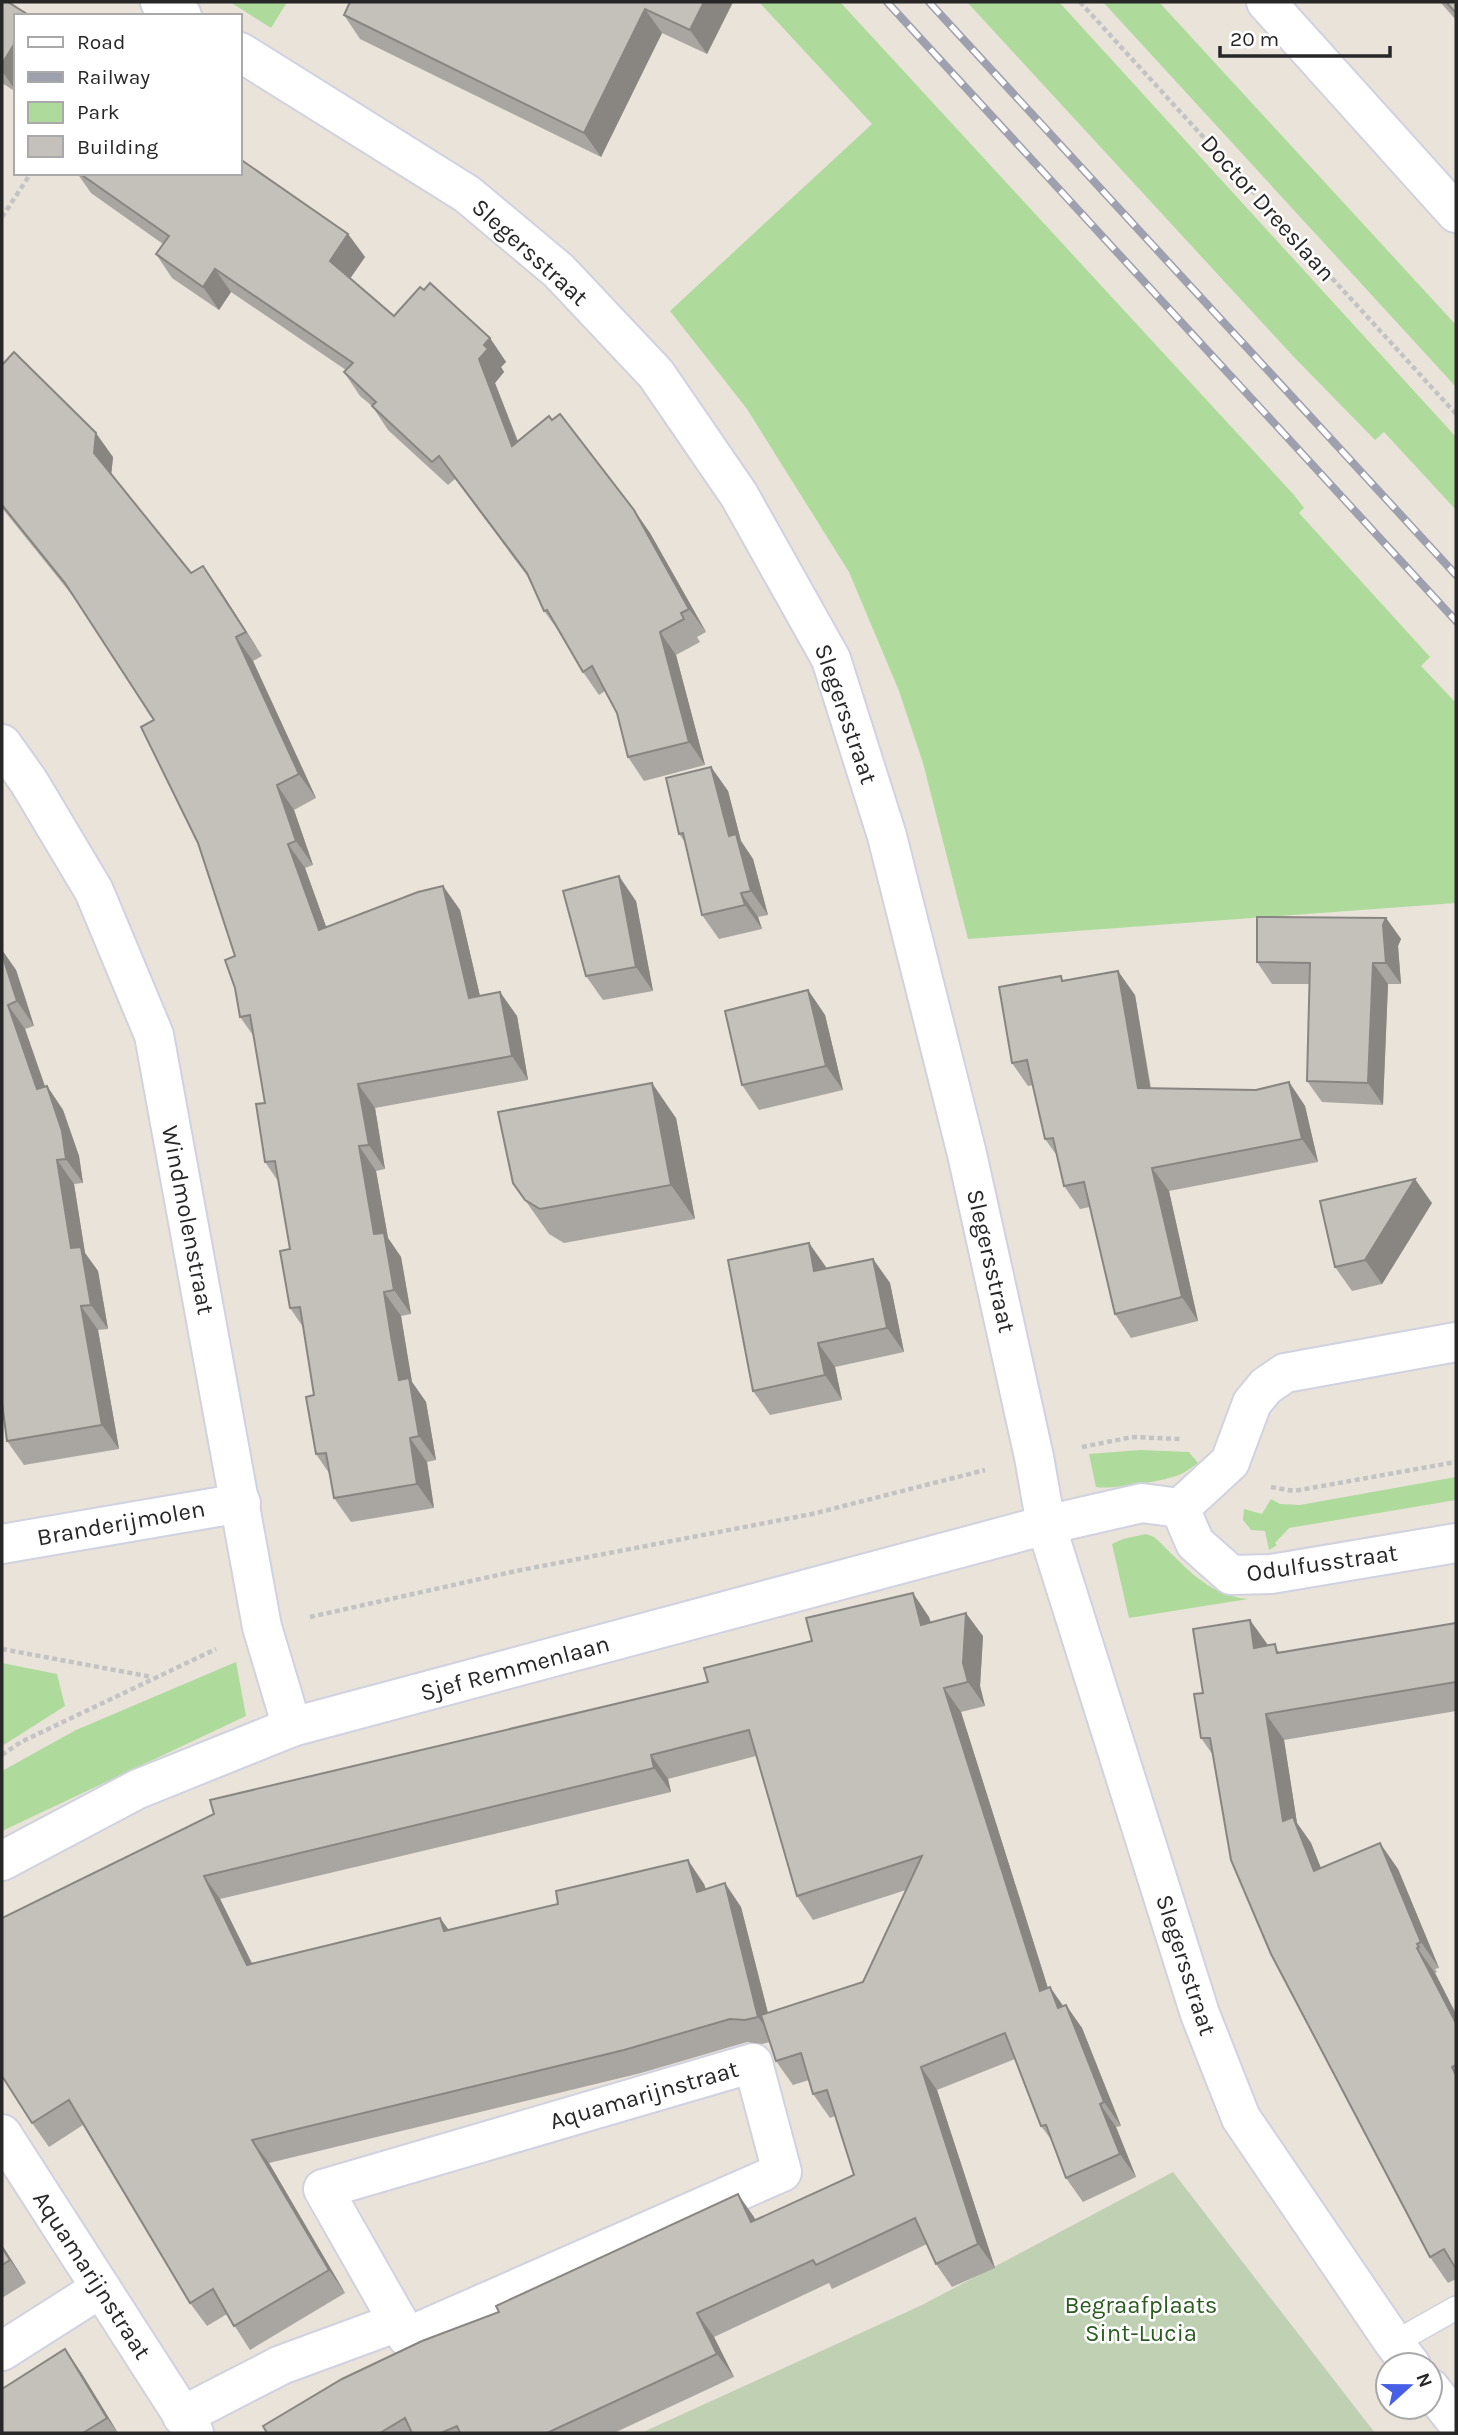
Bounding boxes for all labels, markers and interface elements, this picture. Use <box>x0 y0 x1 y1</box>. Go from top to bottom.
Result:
legend <box>14 14 242 175</box>
scale bar <box>1220 14 1390 58</box>
text: 20 m <box>1230 27 1279 51</box>
text: Road <box>77 30 125 54</box>
text: Railway <box>77 65 150 89</box>
text: Park <box>77 100 120 124</box>
street label: Doctor Dreeslaan <box>1195 129 1341 287</box>
text: Building <box>77 135 158 159</box>
street label: Slegersstraat <box>466 193 594 311</box>
street label: Slegersstraat <box>809 640 883 788</box>
street label: Windmolenstraat <box>156 1123 220 1317</box>
street label: Slegersstraat <box>961 1186 1021 1336</box>
street label: Branderijmolen <box>35 1494 207 1552</box>
street label: Odulfusstraat <box>1245 1539 1399 1587</box>
street label: Sjef Remmenlaan <box>417 1629 613 1707</box>
street label: Slegersstraat <box>1150 1891 1222 2039</box>
street label: Aquamarijnstraat <box>547 2055 741 2135</box>
street label: Aquamarijnstraat <box>27 2186 157 2364</box>
park label: Begraafplaats Sint-Lucia <box>1065 2291 1217 2347</box>
north arrow <box>1374 2351 1444 2421</box>
text: N <box>1411 2370 1437 2391</box>

